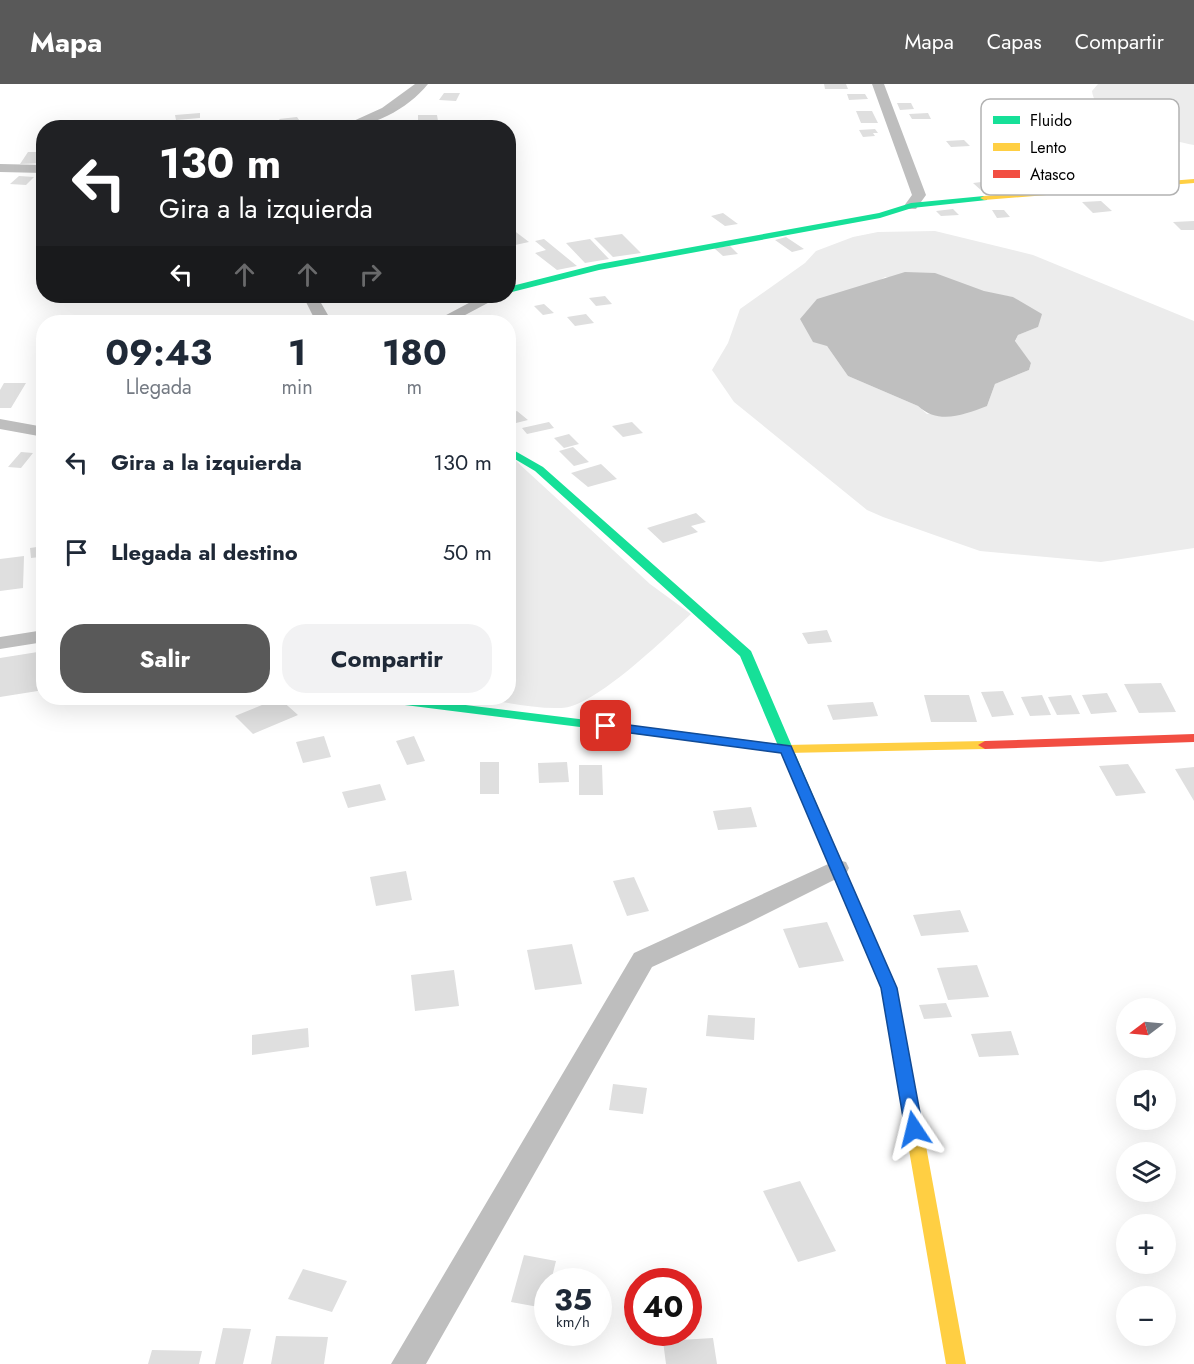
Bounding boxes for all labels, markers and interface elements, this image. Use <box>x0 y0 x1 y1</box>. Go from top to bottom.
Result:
text: Mapa <box>30 22 102 63</box>
text: Mapa <box>905 27 954 57</box>
text: Capas <box>987 27 1042 57</box>
text: Compartir <box>1075 27 1164 57</box>
legend <box>981 99 1179 195</box>
text: Fluido <box>1030 109 1072 132</box>
text: 130 m <box>159 133 281 194</box>
text: Lento <box>1030 136 1067 159</box>
icon: left <box>60 144 138 222</box>
text: Atasco <box>1030 163 1075 186</box>
text: Gira a la izquierda <box>159 189 373 228</box>
icon: left <box>165 258 198 291</box>
icon: ahead <box>228 258 261 291</box>
icon: ahead <box>291 258 324 291</box>
icon: right <box>354 258 387 291</box>
text: 09:43 <box>105 326 212 378</box>
text: 1 <box>288 326 306 378</box>
text: 180 <box>382 326 447 378</box>
text: Llegada <box>126 373 192 402</box>
text: min <box>281 373 313 402</box>
text: m <box>407 373 422 402</box>
icon: left <box>60 446 93 479</box>
text: Gira a la izquierda <box>111 446 302 478</box>
text: 130 m <box>433 446 492 478</box>
icon: arrive <box>60 536 93 569</box>
text: Llegada al destino <box>111 536 298 568</box>
text: 50 m <box>443 536 492 568</box>
button: Salir <box>60 624 270 693</box>
button: Compartir <box>282 624 492 693</box>
pin <box>580 700 631 751</box>
icon: arrive <box>589 709 622 742</box>
north arrow <box>1116 998 1176 1058</box>
map controls <box>1116 998 1176 1346</box>
button: sound <box>1116 1070 1176 1130</box>
position arrow <box>882 1097 946 1161</box>
button: layers <box>1116 1142 1176 1202</box>
button: + <box>1116 1214 1176 1274</box>
speed limit sign: 40 <box>624 1268 702 1346</box>
text: 35 <box>554 1278 592 1321</box>
button: − <box>1116 1286 1176 1346</box>
text: km/h <box>556 1311 590 1333</box>

